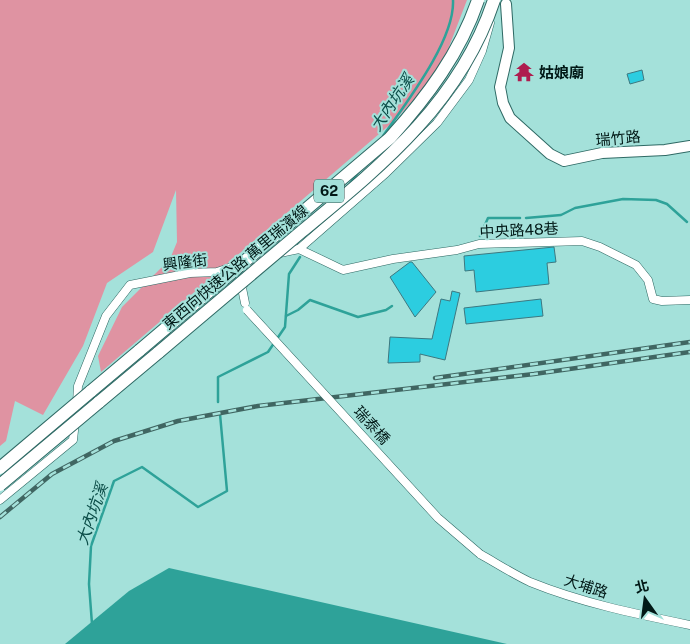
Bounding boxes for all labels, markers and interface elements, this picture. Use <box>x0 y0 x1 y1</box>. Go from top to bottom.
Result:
temple icon: 姑娘廟 <box>513 61 535 83</box>
place label: 姑娘廟 <box>539 64 584 81</box>
water label: 大內坑溪 <box>366 70 419 135</box>
street label: 瑞竹路 <box>595 128 641 148</box>
road number: 62 <box>314 180 344 202</box>
street label: 東西向快速公路 萬里瑞濱線 <box>159 201 311 333</box>
street label: 中央路48巷 <box>479 219 559 241</box>
street label: 興隆街 <box>162 251 208 273</box>
street label: 瑞泰橋 <box>351 403 393 447</box>
water label: 大內坑溪 <box>73 479 112 547</box>
street label: 大埔路 <box>562 571 610 601</box>
north arrow <box>620 574 670 624</box>
text: 北 <box>633 577 651 596</box>

